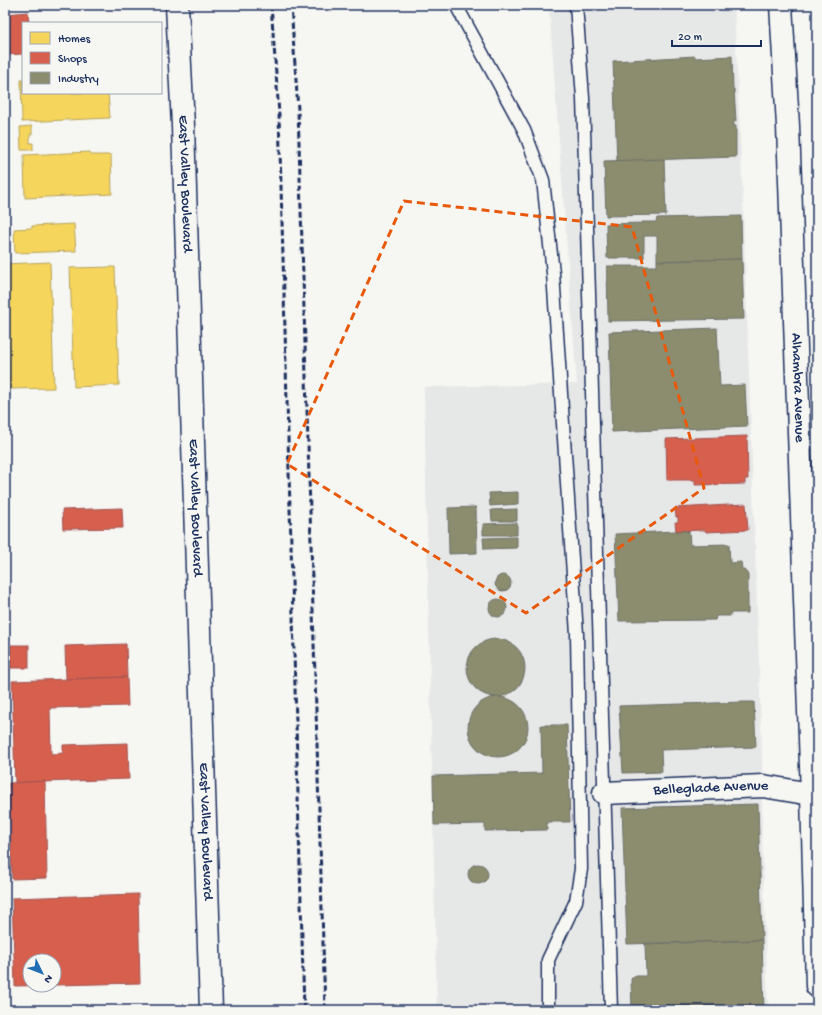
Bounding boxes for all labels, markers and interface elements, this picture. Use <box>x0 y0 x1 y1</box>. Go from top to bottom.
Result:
legend <box>22 22 162 94</box>
scale bar <box>672 22 761 48</box>
text: 20 m <box>678 31 703 45</box>
text: Homes <box>58 33 91 47</box>
text: Shops <box>58 53 87 67</box>
text: Industry <box>58 73 99 87</box>
street label: East Valley Boulevard <box>173 115 196 254</box>
street label: Alhambra Avenue <box>786 333 808 443</box>
street label: East Valley Boulevard <box>184 439 206 578</box>
street label: East Valley Boulevard <box>194 762 217 902</box>
street label: Belleglade Avenue <box>652 777 770 800</box>
north arrow <box>22 953 62 993</box>
text: N <box>41 972 55 985</box>

